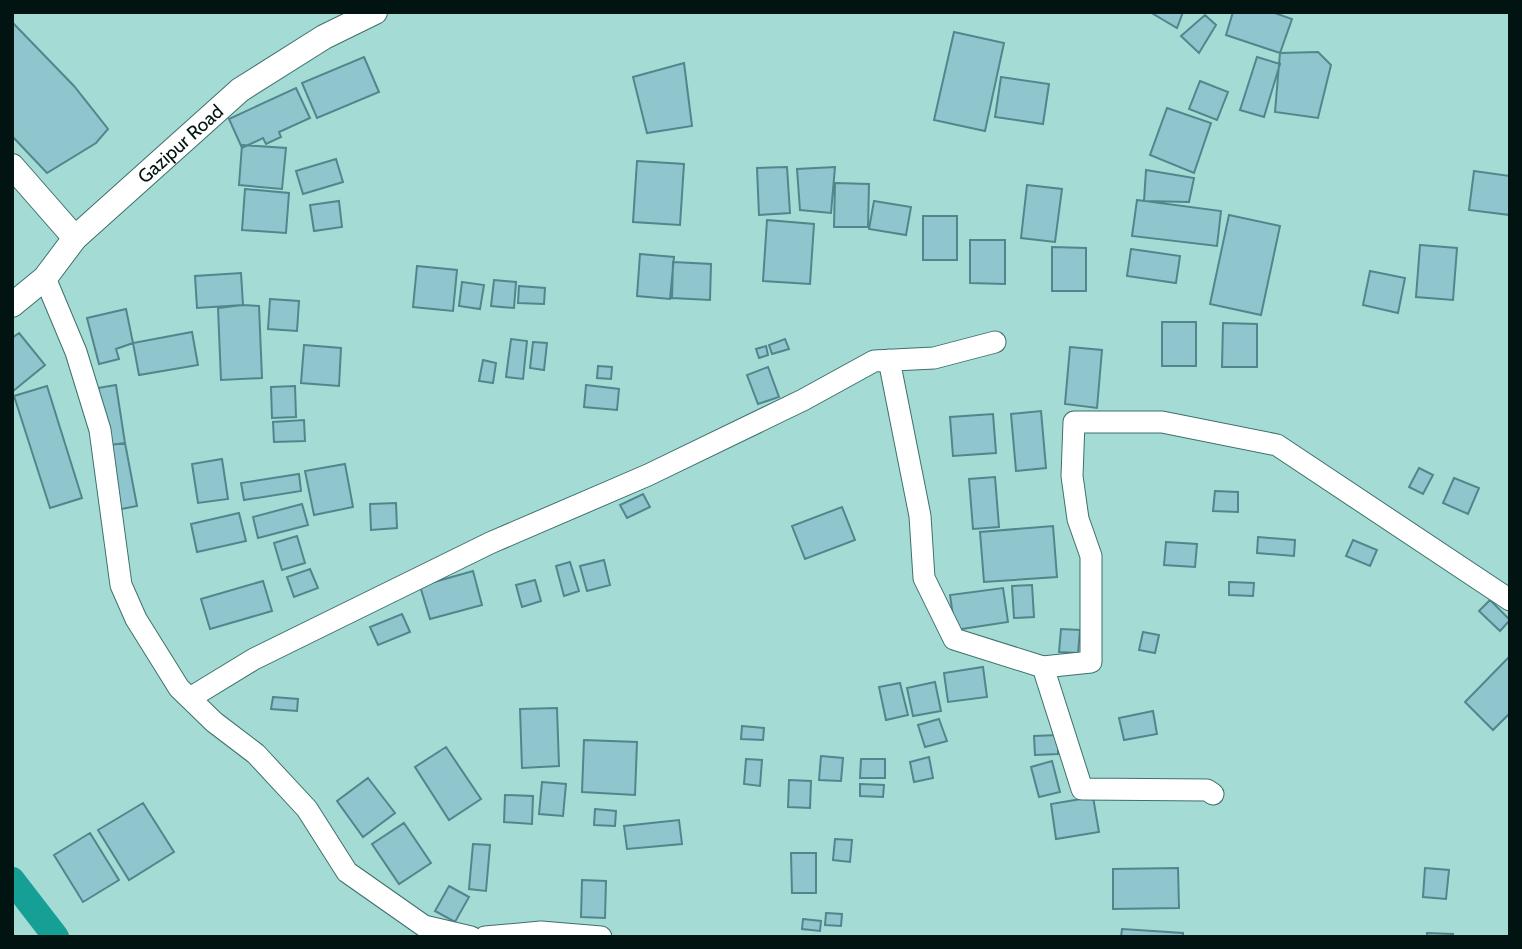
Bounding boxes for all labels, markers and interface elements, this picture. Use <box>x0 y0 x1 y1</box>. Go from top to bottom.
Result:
street label: Gazipur Road <box>133 99 228 188</box>

